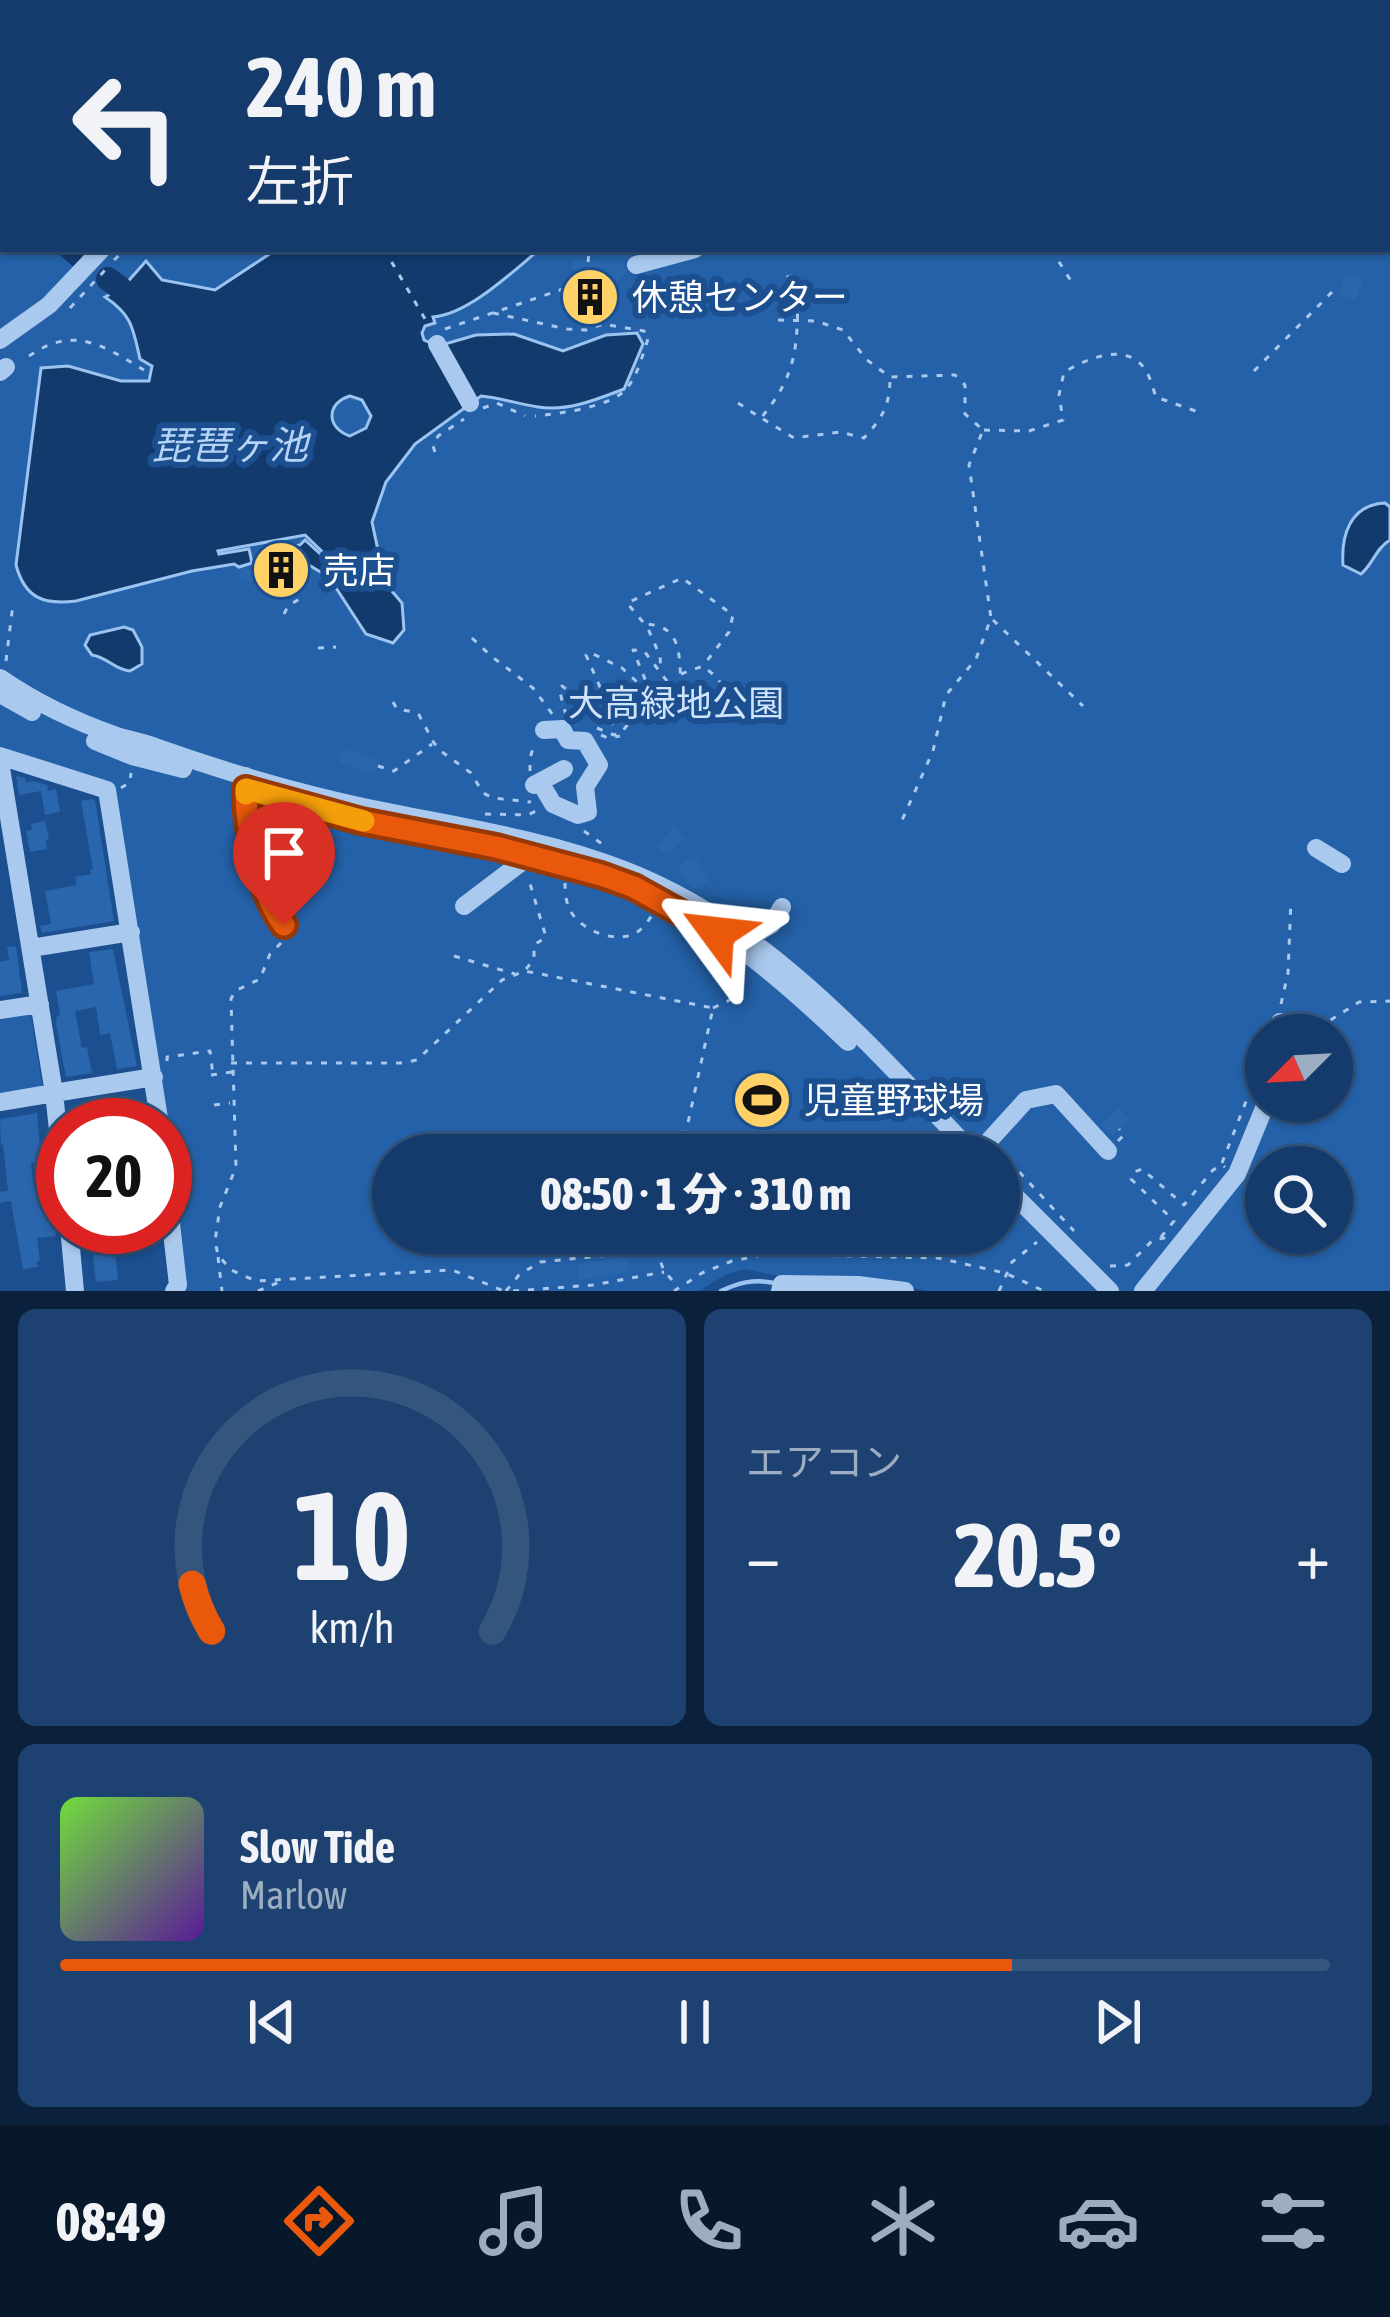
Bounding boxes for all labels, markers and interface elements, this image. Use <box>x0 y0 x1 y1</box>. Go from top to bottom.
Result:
text: 240 m <box>246 39 436 135</box>
icon: left <box>48 48 204 204</box>
text: 左折 <box>246 151 354 212</box>
building icon: 休憩センター <box>559 266 621 328</box>
place label: 休憩センター <box>632 276 848 318</box>
water label: 琵琶ヶ池 <box>152 423 312 467</box>
building icon: 売店 <box>250 539 312 601</box>
place label: 売店 <box>323 549 395 591</box>
park label: 大高緑地公園 <box>568 682 784 724</box>
pin <box>233 802 335 925</box>
icon: arrive <box>251 820 317 886</box>
position arrow <box>654 870 780 996</box>
north arrow <box>1245 1014 1353 1122</box>
map controls <box>1245 1014 1353 1254</box>
sports icon: 児童野球場 <box>731 1069 793 1131</box>
place label: 児童野球場 <box>804 1079 984 1121</box>
speed limit sign: 20 <box>36 1098 192 1254</box>
button: search <box>1245 1146 1353 1254</box>
text: 08:50 · 1 分 · 310 m <box>541 1168 851 1220</box>
text: エアコン <box>746 1440 902 1484</box>
text: 10 <box>293 1463 411 1606</box>
text: 20.5° <box>954 1503 1122 1606</box>
text: − <box>746 1517 780 1593</box>
text: + <box>1296 1517 1330 1593</box>
text: km/h <box>309 1602 395 1651</box>
text: Slow Tide <box>240 1821 395 1873</box>
text: Marlow <box>240 1873 347 1917</box>
icon: previous <box>239 1989 305 2055</box>
icon: pause <box>662 1989 728 2055</box>
icon: next <box>1085 1989 1151 2055</box>
icon: directions <box>277 2179 361 2263</box>
icon: music <box>472 2179 556 2263</box>
icon: phone <box>667 2179 751 2263</box>
icon: climate <box>861 2179 945 2263</box>
icon: car <box>1056 2179 1140 2263</box>
icon: filters <box>1251 2179 1335 2263</box>
text: 08:49 <box>55 2191 166 2252</box>

